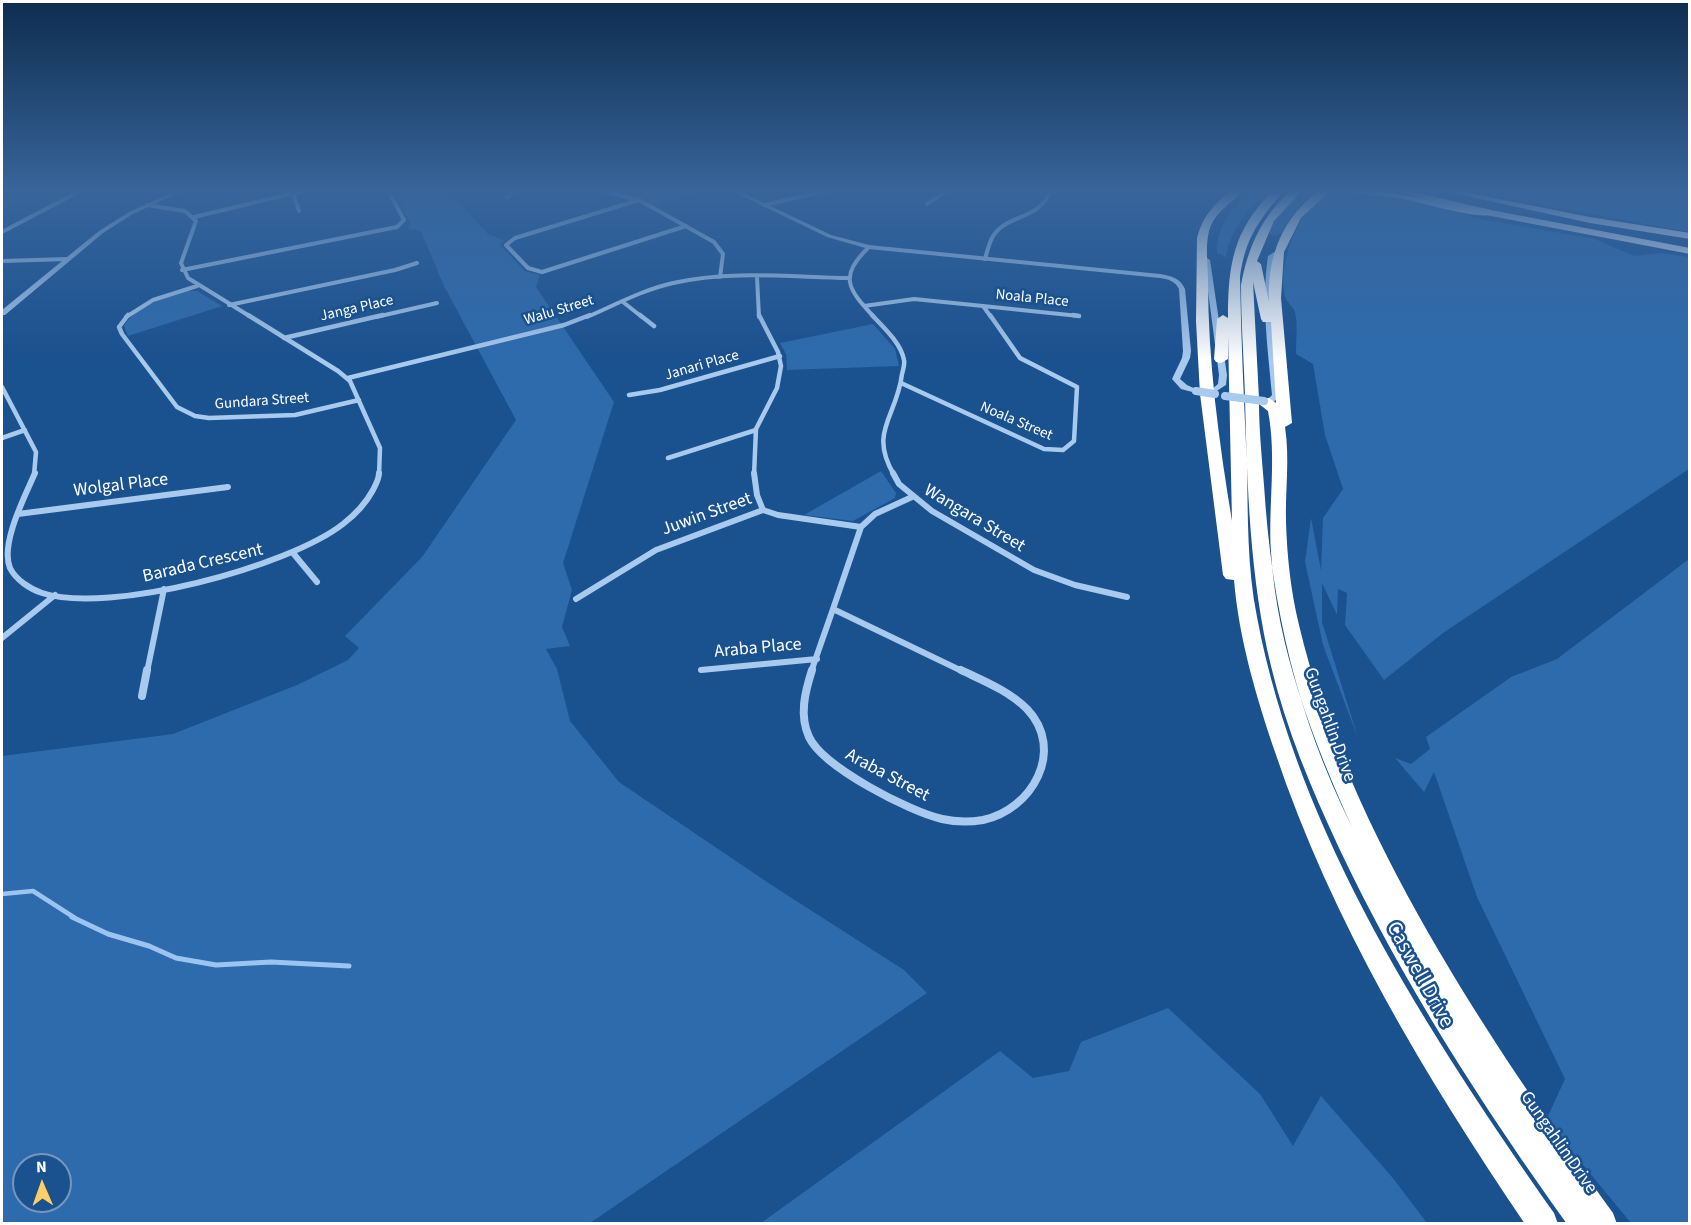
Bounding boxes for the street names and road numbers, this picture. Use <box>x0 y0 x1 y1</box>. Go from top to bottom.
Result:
street label: Noala Place <box>995 286 1069 312</box>
street label: Janga Place <box>319 292 395 326</box>
street label: Walu Street <box>522 292 596 330</box>
street label: Janari Place <box>663 347 741 385</box>
street label: Gundara Street <box>214 390 310 414</box>
street label: Noala Street <box>977 399 1055 445</box>
street label: Wolgal Place <box>72 469 170 503</box>
street label: Wangara Street <box>919 480 1029 558</box>
street label: Juwin Street <box>659 489 755 541</box>
street label: Barada Crescent <box>141 540 265 588</box>
street label: Araba Place <box>713 634 803 664</box>
street label: Gungahlin Drive <box>1298 665 1360 785</box>
street label: Araba Street <box>841 745 933 807</box>
street label: Caswell Drive <box>1380 918 1458 1032</box>
street label: Gungahlin Drive <box>1515 1088 1601 1198</box>

